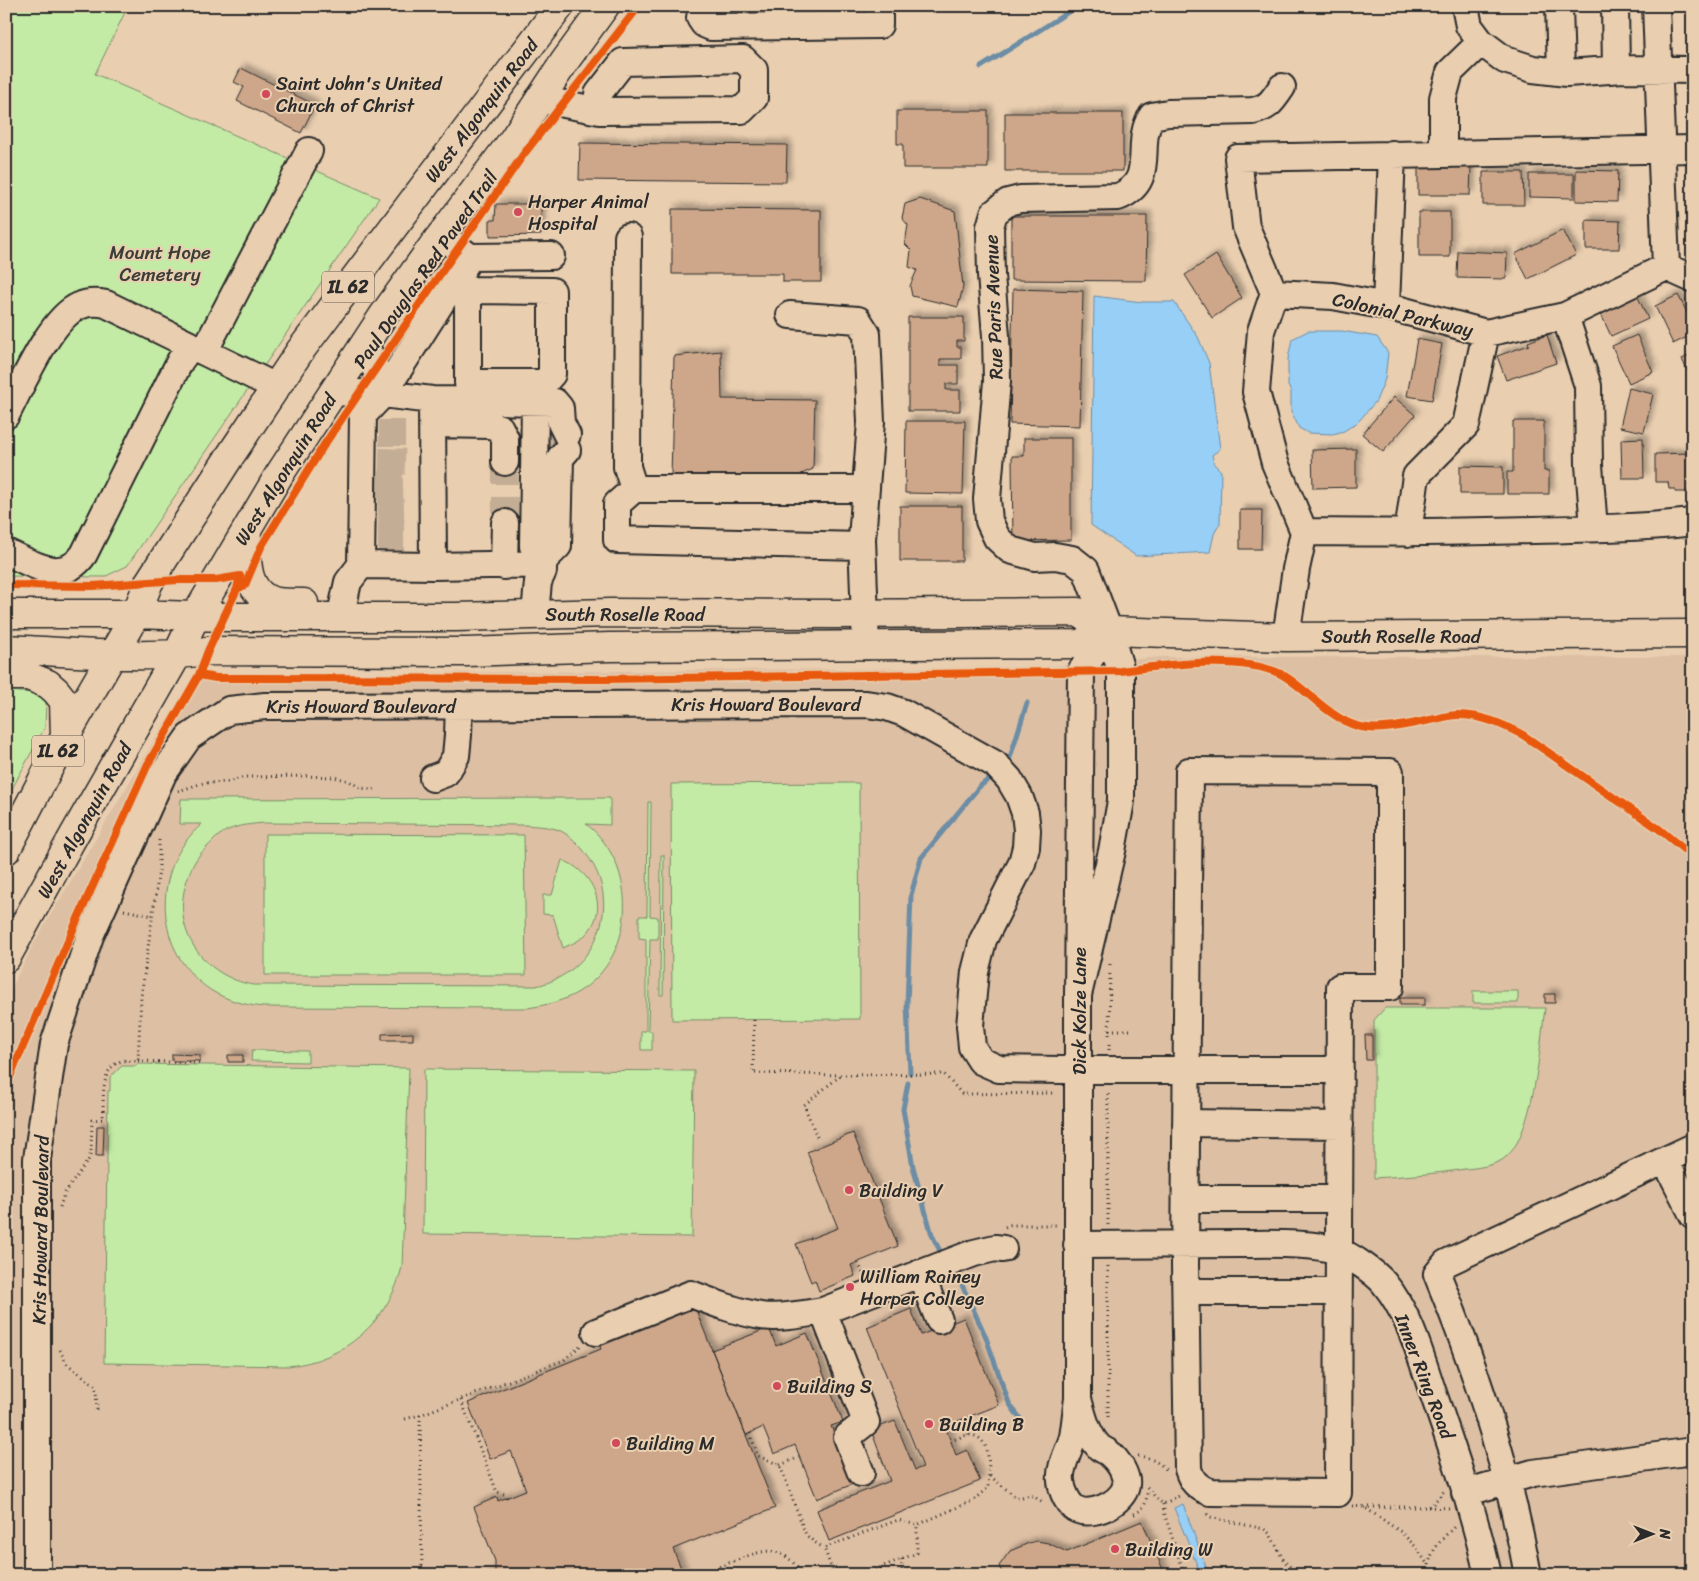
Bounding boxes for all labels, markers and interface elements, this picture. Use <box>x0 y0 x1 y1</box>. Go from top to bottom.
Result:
street label: West Algonquin Road <box>416 30 548 190</box>
place label: Saint John's United Church of Christ <box>276 67 443 122</box>
marker: Saint John's United Church of Christ <box>260 88 272 100</box>
street label: Paul Douglas Red Paved Trail <box>344 163 507 376</box>
place label: Harper Animal Hospital <box>528 185 649 240</box>
marker: Harper Animal Hospital <box>512 206 524 218</box>
street label: Rue Paris Avenue <box>974 234 1013 380</box>
park label: Mount Hope Cemetery <box>109 236 211 291</box>
road number: IL 62 <box>322 272 374 302</box>
street label: Colonial Parkway <box>1329 282 1477 347</box>
street label: West Algonquin Road <box>225 386 346 552</box>
street label: South Roselle Road <box>545 598 707 631</box>
street label: South Roselle Road <box>1321 620 1483 653</box>
street label: Kris Howard Boulevard <box>671 688 863 721</box>
street label: Kris Howard Boulevard <box>266 690 458 723</box>
street label: West Algonquin Road <box>28 735 142 904</box>
road number: IL 62 <box>32 736 84 766</box>
street label: Dick Kolze Lane <box>1063 947 1096 1075</box>
street label: Kris Howard Boulevard <box>22 1133 59 1325</box>
place label: Building V <box>859 1174 944 1207</box>
marker: Building V <box>843 1184 855 1196</box>
place label: William Rainey Harper College <box>860 1260 985 1315</box>
marker: William Rainey Harper College <box>844 1281 856 1293</box>
street label: Inner Ring Road <box>1385 1307 1464 1446</box>
place label: Building S <box>787 1370 872 1403</box>
marker: Building S <box>771 1380 783 1392</box>
place label: Building B <box>939 1408 1024 1441</box>
marker: Building B <box>923 1418 935 1430</box>
place label: Building M <box>626 1427 715 1460</box>
marker: Building M <box>610 1437 622 1449</box>
north arrow <box>1626 1508 1676 1558</box>
text: N <box>1652 1528 1677 1539</box>
place label: Building W <box>1125 1533 1213 1566</box>
marker: Building W <box>1109 1543 1121 1555</box>

